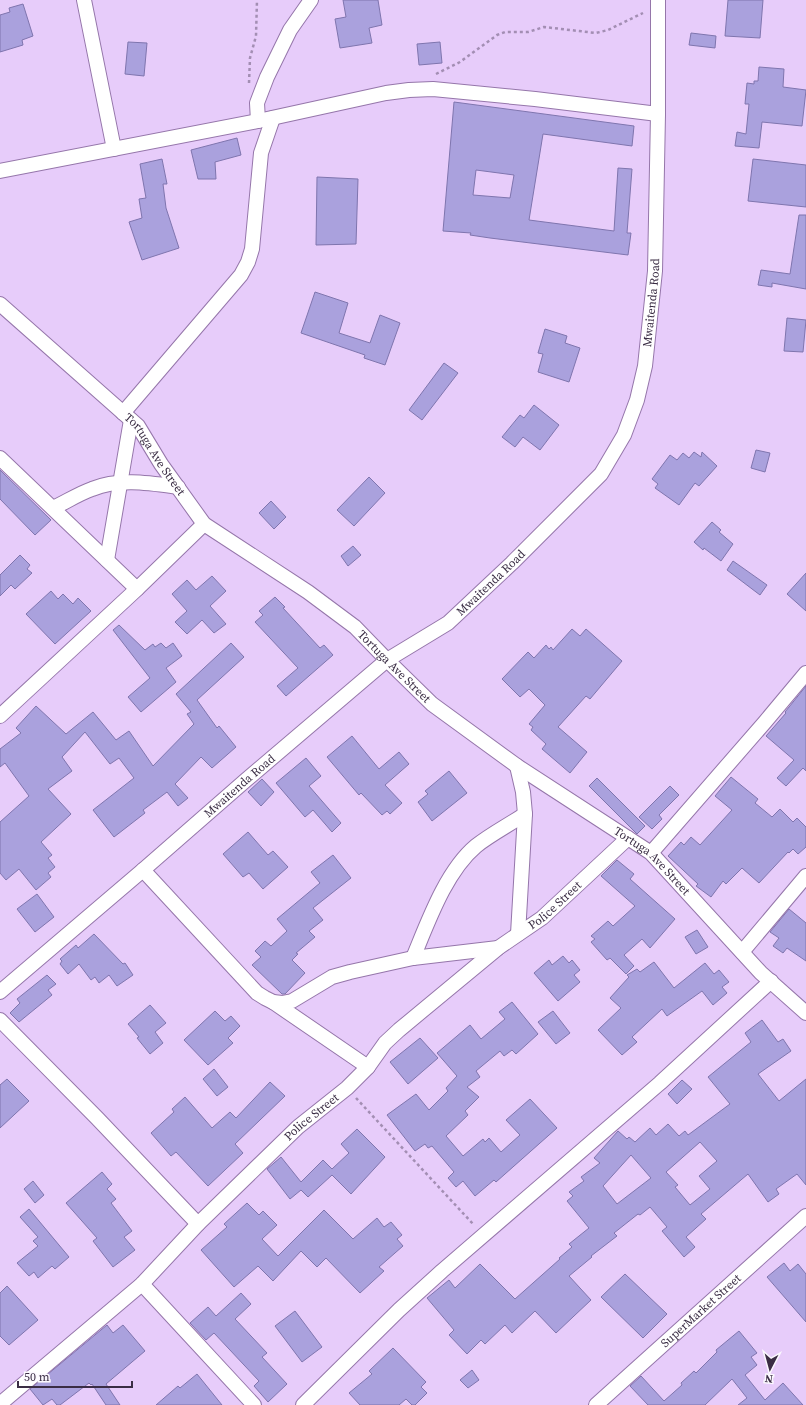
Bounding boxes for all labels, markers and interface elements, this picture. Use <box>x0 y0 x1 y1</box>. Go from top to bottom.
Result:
street label: Mwaitenda Road <box>639 258 663 348</box>
street label: Tortuga Ave Street <box>121 410 189 499</box>
street label: Mwaitenda Road <box>453 546 529 619</box>
street label: Tortuga Ave Street <box>354 627 434 707</box>
street label: Mwaitenda Road <box>201 751 279 821</box>
street label: Tortuga Ave Street <box>611 823 694 899</box>
street label: Police Street <box>525 877 585 933</box>
street label: Police Street <box>281 1090 342 1144</box>
street label: SuperMarket Street <box>657 1270 744 1351</box>
north arrow <box>750 1349 790 1389</box>
scale bar <box>18 1363 132 1389</box>
text: 50 m <box>24 1369 50 1385</box>
text: N <box>764 1371 774 1386</box>

